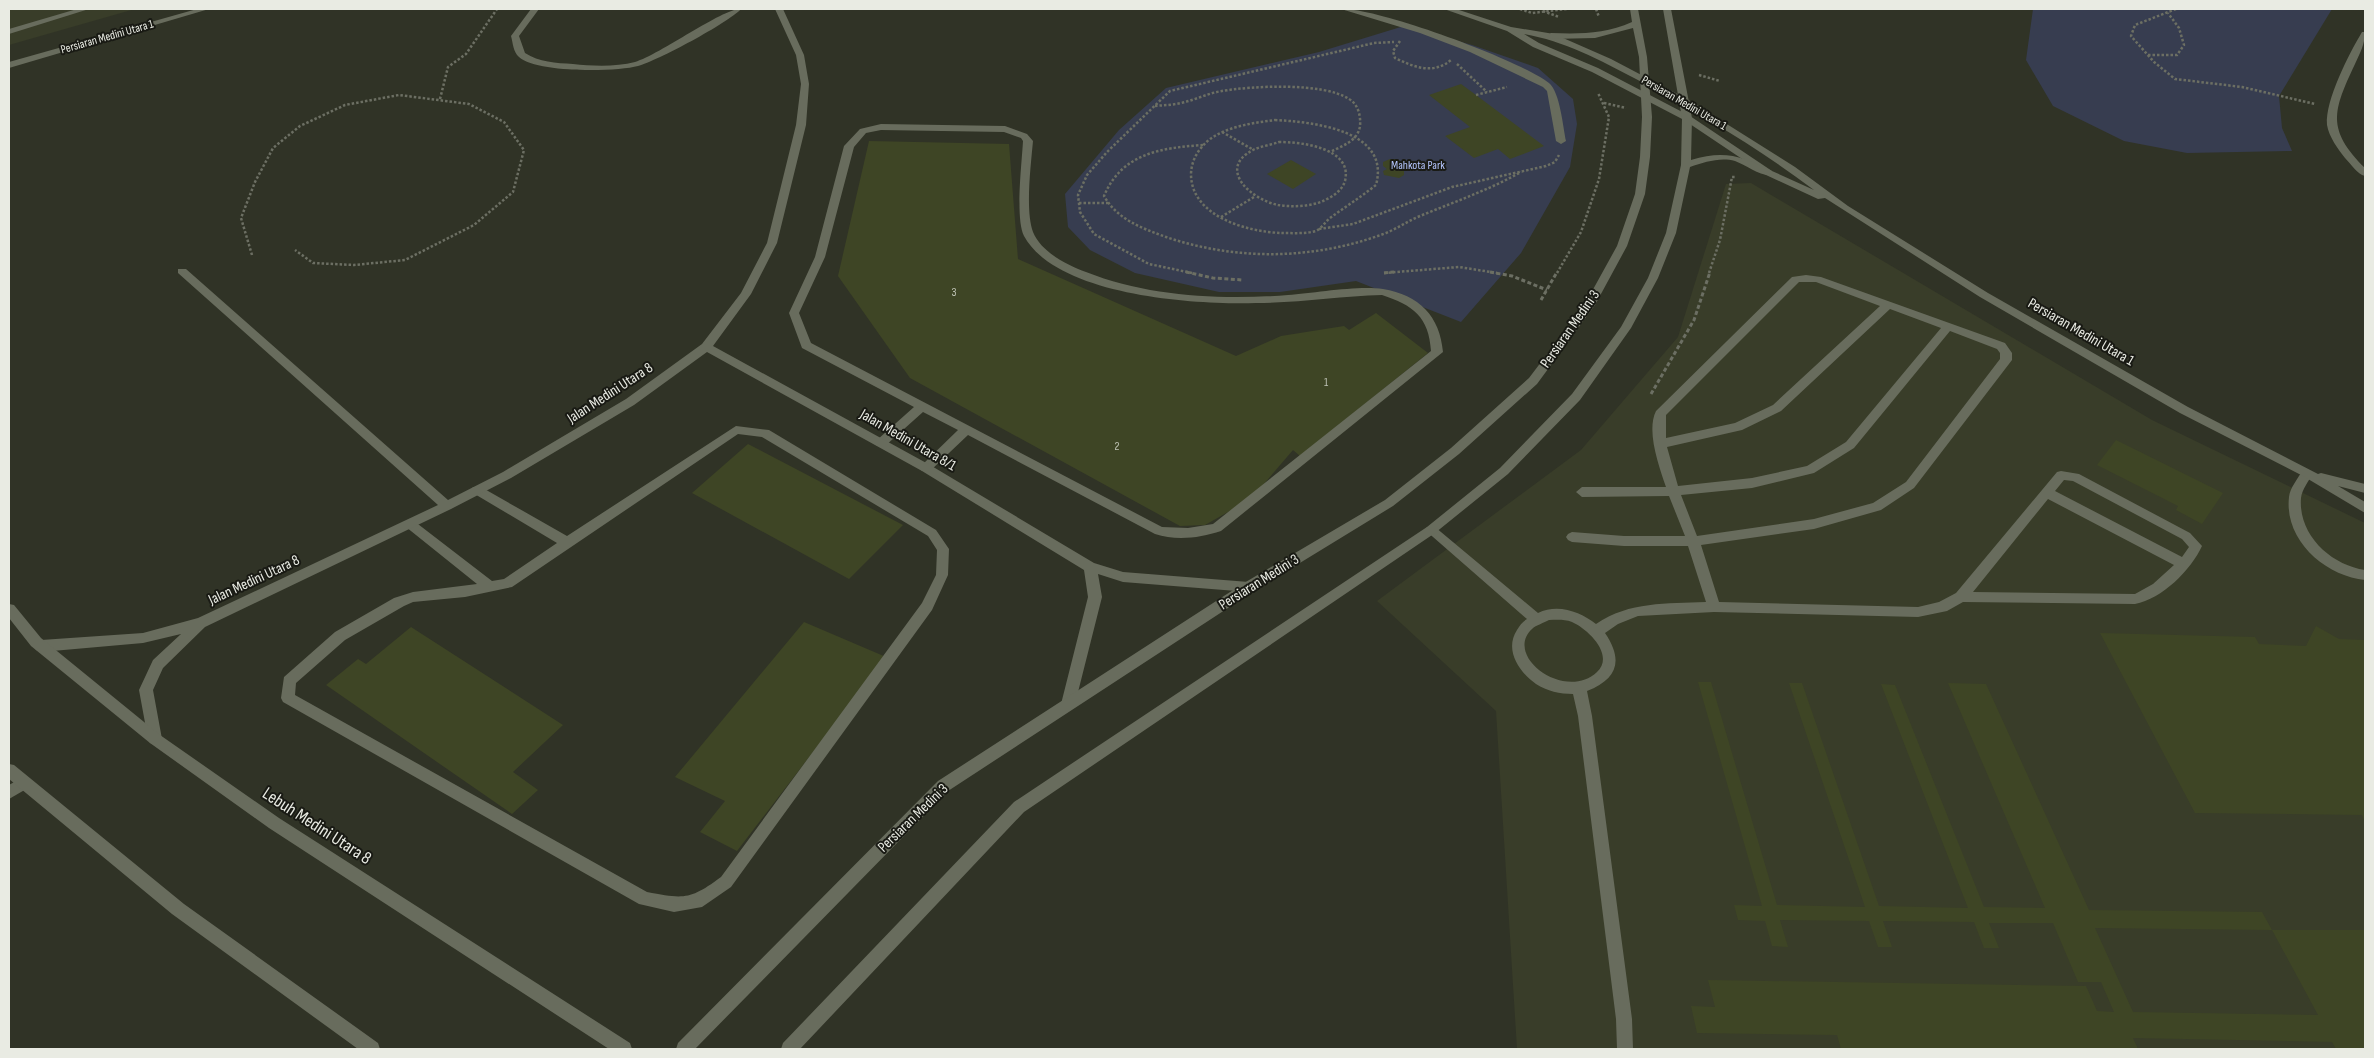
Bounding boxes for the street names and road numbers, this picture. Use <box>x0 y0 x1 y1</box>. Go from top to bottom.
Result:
street label: Persiaran Medini Utara 1 <box>59 16 156 57</box>
street label: Persiaran Medini Utara 1 <box>1639 73 1730 134</box>
street label: Persiaran Medini 3 <box>1536 286 1604 372</box>
street label: Persiaran Medini Utara 1 <box>2024 294 2138 371</box>
street label: Jalan Medini Utara 8 <box>563 358 656 428</box>
street label: Jalan Medini Utara 8/1 <box>856 404 960 476</box>
street label: Persiaran Medini 3 <box>1215 550 1303 614</box>
street label: Jalan Medini Utara 8 <box>205 551 303 610</box>
street label: Persiaran Medini 3 <box>874 780 952 856</box>
street label: Lebuh Medini Utara 8 <box>259 783 376 869</box>

